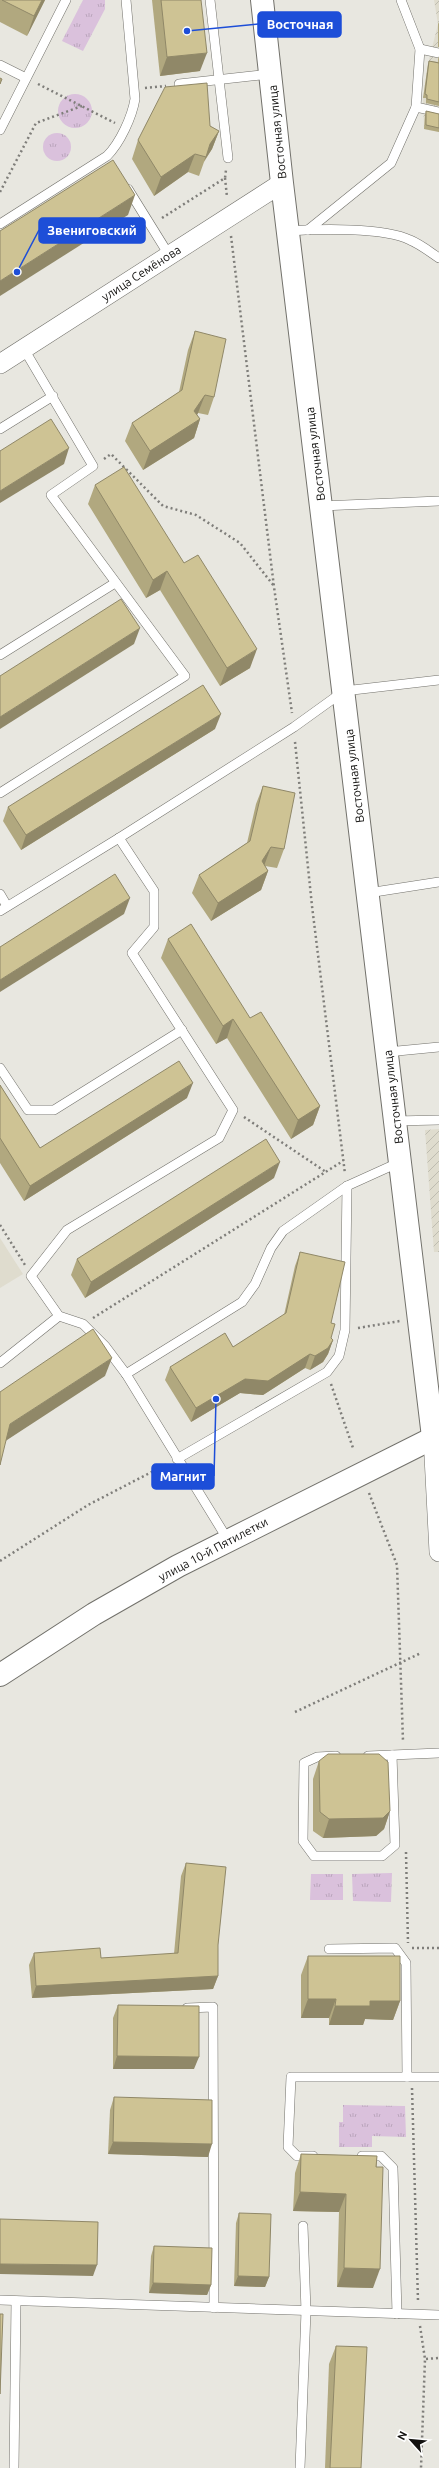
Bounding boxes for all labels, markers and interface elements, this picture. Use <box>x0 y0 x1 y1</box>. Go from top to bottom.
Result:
callout: Восточная <box>258 12 341 37</box>
text: Восточная <box>267 17 333 31</box>
street label: Восточная улица <box>266 84 288 180</box>
callout: Звениговский <box>39 218 145 243</box>
text: Звениговский <box>47 223 137 237</box>
street label: улица Семёнова <box>99 243 183 303</box>
street label: Восточная улица <box>303 406 327 502</box>
street label: Восточная улица <box>342 728 366 824</box>
street label: Восточная улица <box>381 1049 405 1145</box>
callout: Магнит <box>152 1464 214 1489</box>
text: Магнит <box>160 1469 207 1483</box>
street label: улица 10-й Пятилетки <box>156 1515 270 1583</box>
north arrow <box>391 2420 431 2460</box>
text: N <box>395 2429 409 2442</box>

